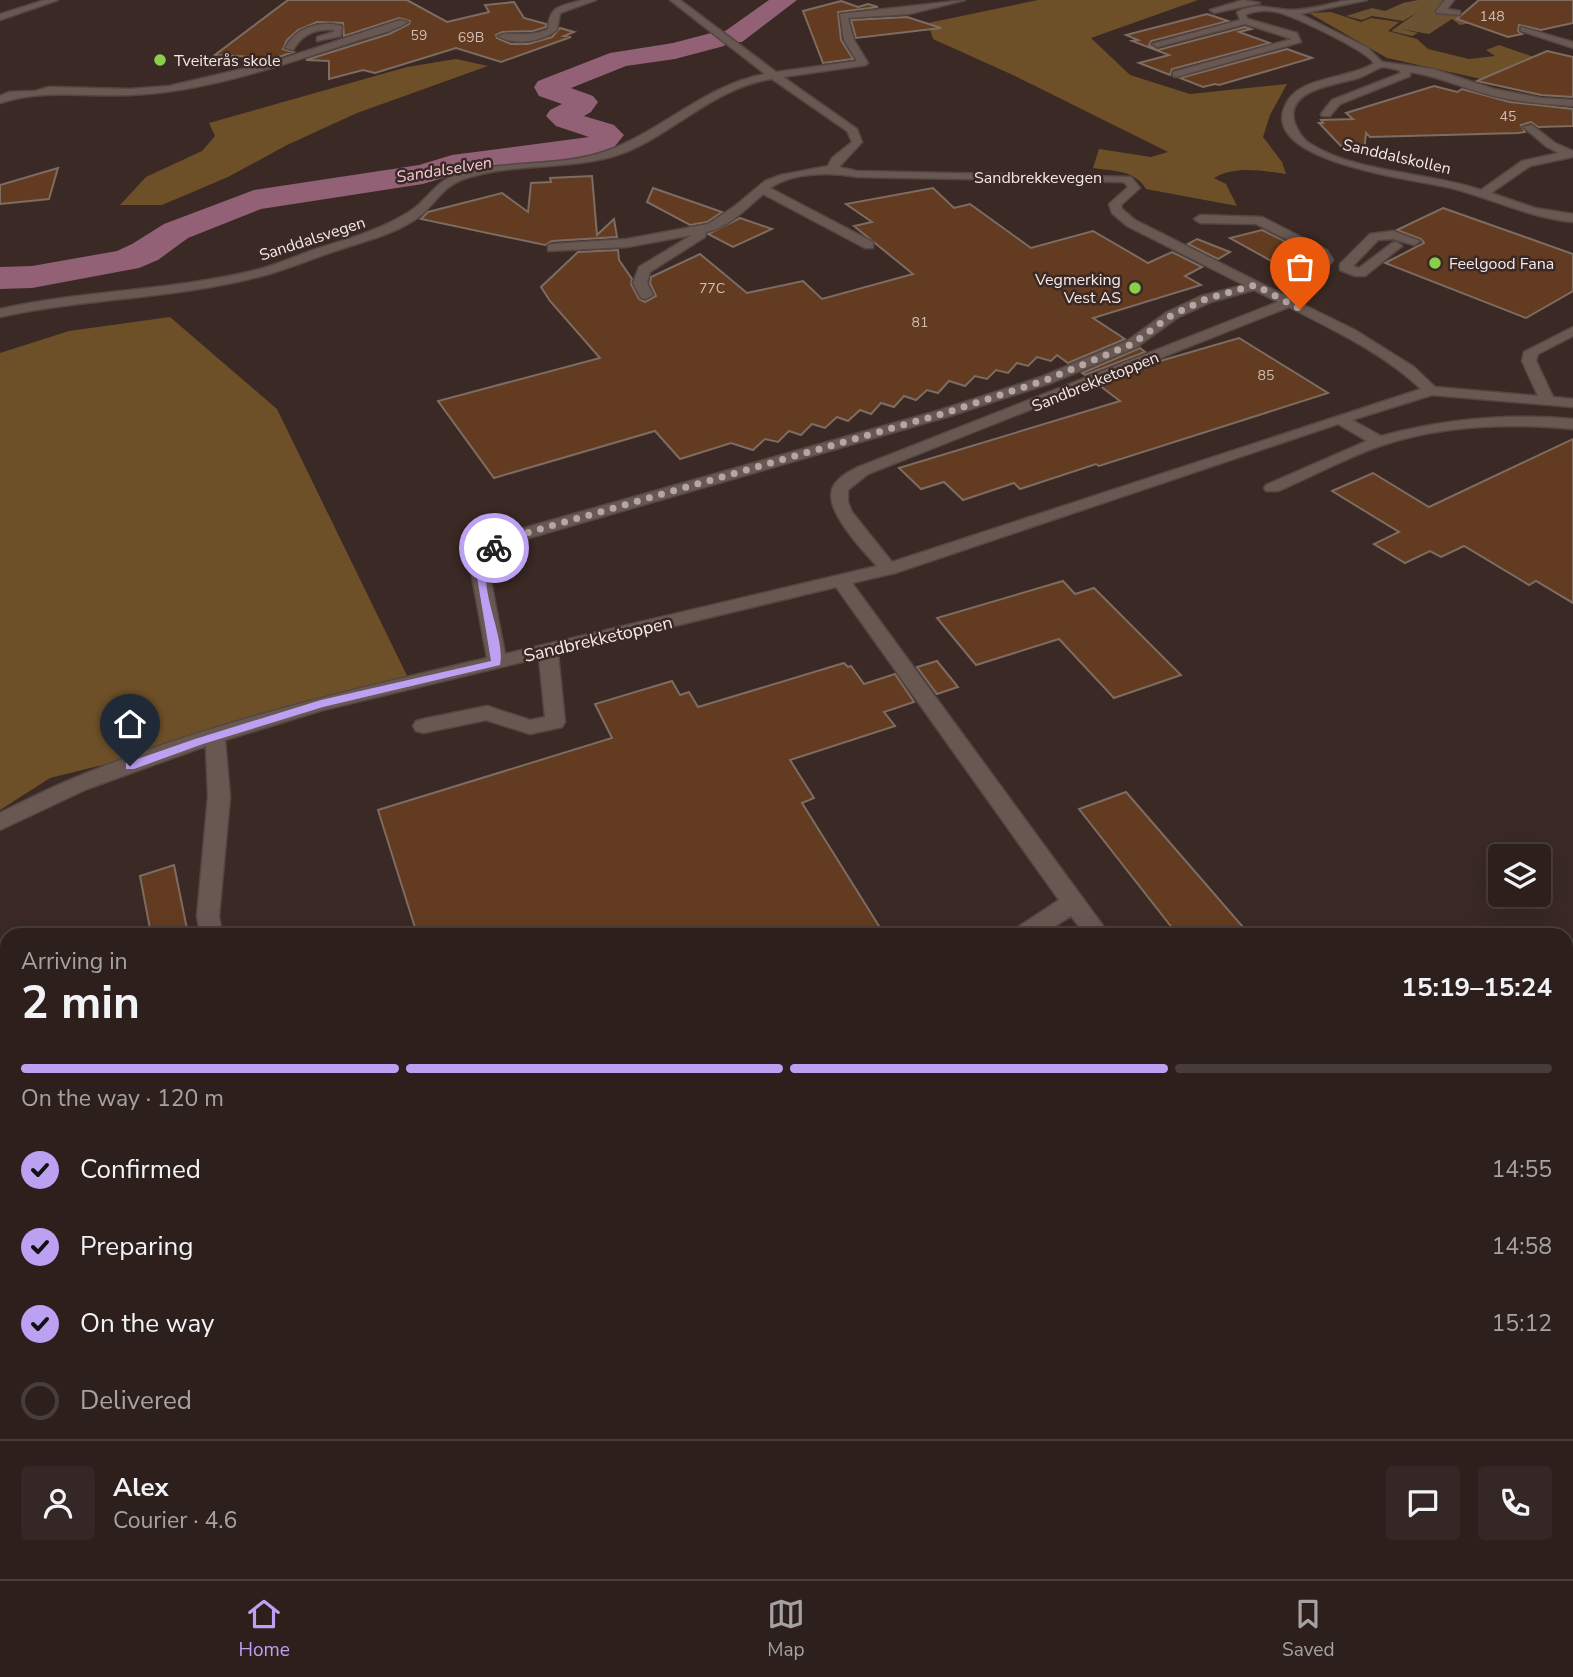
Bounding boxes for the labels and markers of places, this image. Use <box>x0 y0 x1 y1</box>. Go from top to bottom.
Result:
place label: Tveiterås skole <box>174 50 280 72</box>
marker: Tveiterås skole <box>152 52 168 68</box>
pin <box>1270 237 1330 309</box>
place label: Feelgood Fana <box>1449 253 1554 275</box>
marker: Feelgood Fana <box>1427 255 1443 271</box>
place label: Vegmerking Vest AS <box>1034 269 1121 309</box>
marker: Vegmerking Vest AS <box>1127 280 1143 296</box>
pin <box>100 694 160 766</box>

